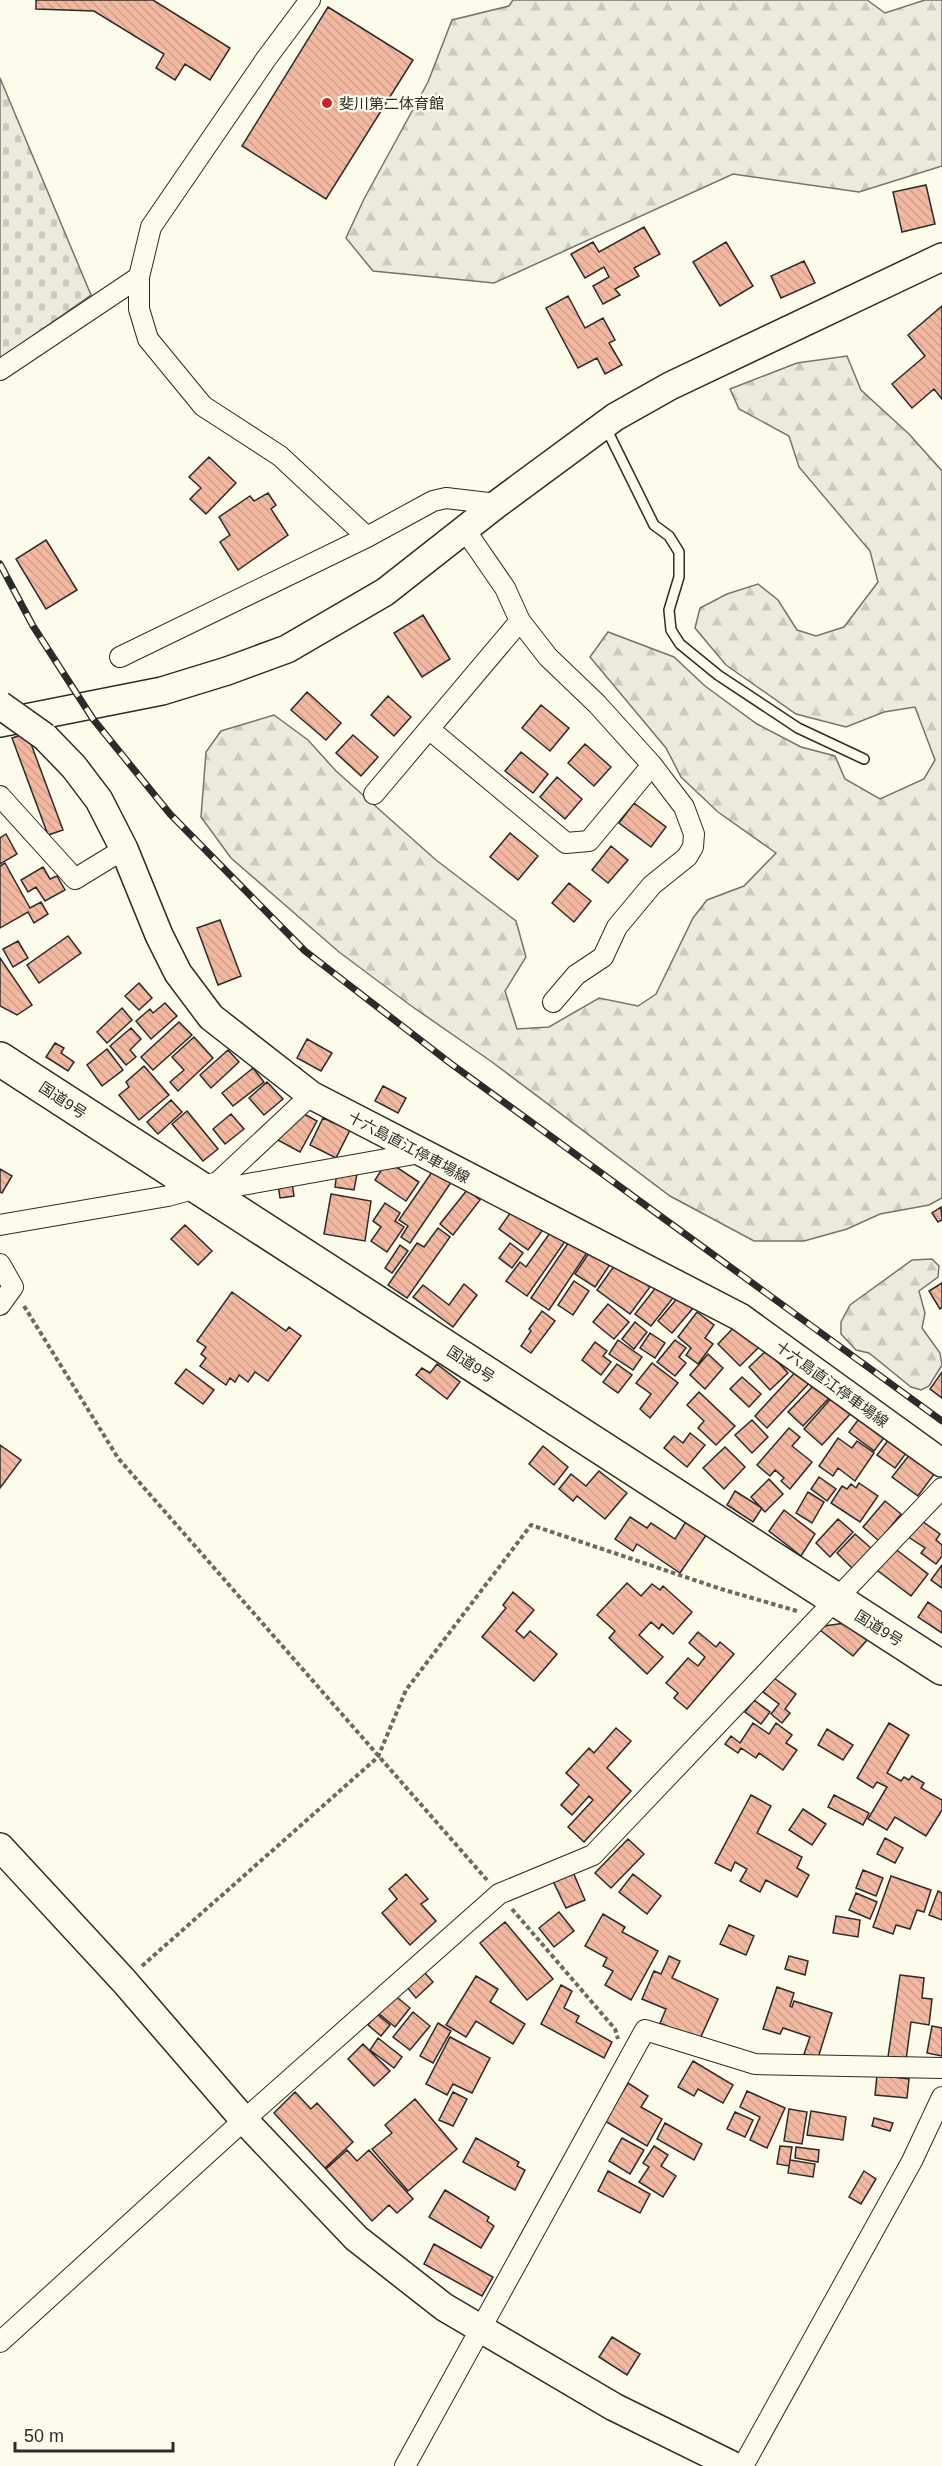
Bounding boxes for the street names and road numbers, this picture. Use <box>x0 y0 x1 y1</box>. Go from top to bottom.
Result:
street label: 国道9号 <box>36 1078 90 1122</box>
street label: 十六島直江停車場線 <box>345 1108 473 1186</box>
street label: 十六島直江停車場線 <box>772 1337 892 1431</box>
street label: 国道9号 <box>444 1342 498 1386</box>
street label: 国道9号 <box>852 1607 906 1649</box>

